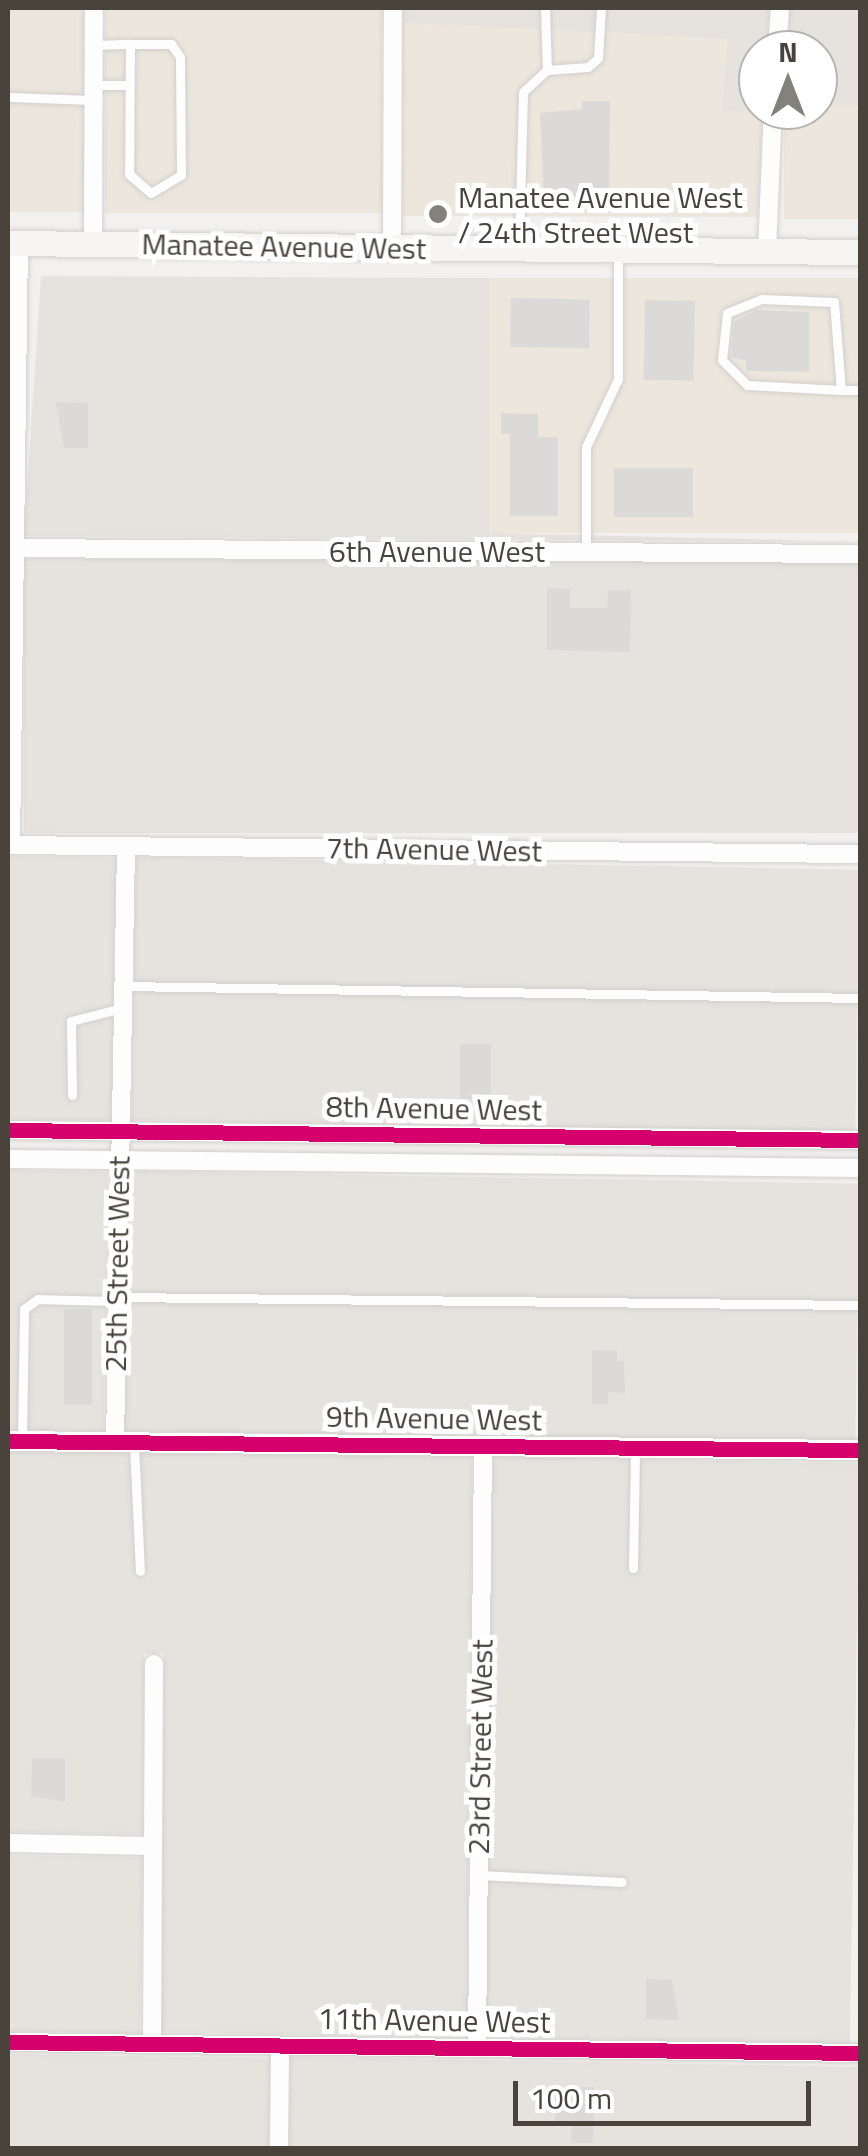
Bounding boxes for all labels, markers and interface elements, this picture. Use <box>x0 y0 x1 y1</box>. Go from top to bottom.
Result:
north arrow <box>738 30 838 130</box>
text: N <box>778 30 798 73</box>
place label: Manatee Avenue West / 24th Street West <box>458 179 743 250</box>
marker: Manatee Avenue West / 24th Street West <box>427 203 449 225</box>
street label: Manatee Avenue West <box>141 226 427 266</box>
street label: 6th Avenue West <box>329 533 545 569</box>
street label: 7th Avenue West <box>326 829 542 869</box>
street label: 8th Avenue West <box>326 1088 542 1128</box>
street label: 25th Street West <box>97 1156 137 1372</box>
street label: 9th Avenue West <box>326 1398 542 1438</box>
street label: 23rd Street West <box>460 1639 500 1855</box>
street label: 11th Avenue West <box>317 2000 551 2040</box>
scale bar <box>518 2061 816 2123</box>
text: 100 m <box>530 2075 612 2121</box>

